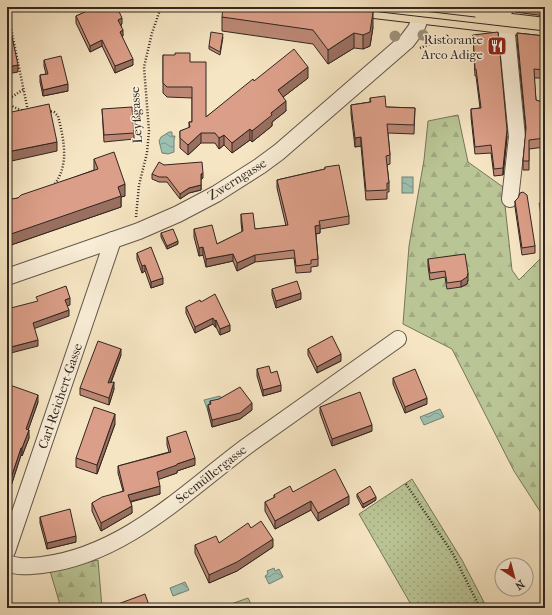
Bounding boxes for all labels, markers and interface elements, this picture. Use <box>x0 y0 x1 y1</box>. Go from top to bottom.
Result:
place label: Ristorante Arco Adige <box>420 32 484 62</box>
restaurant icon: Ristorante Arco Adige <box>486 35 508 57</box>
street label: Leyßgasse <box>127 85 145 144</box>
street label: Zwerngasse <box>205 155 270 203</box>
street label: Carl-Reichert-Gasse <box>35 341 85 451</box>
street label: Seemüllergasse <box>173 441 250 506</box>
north arrow <box>494 557 534 597</box>
text: N <box>512 577 527 593</box>

